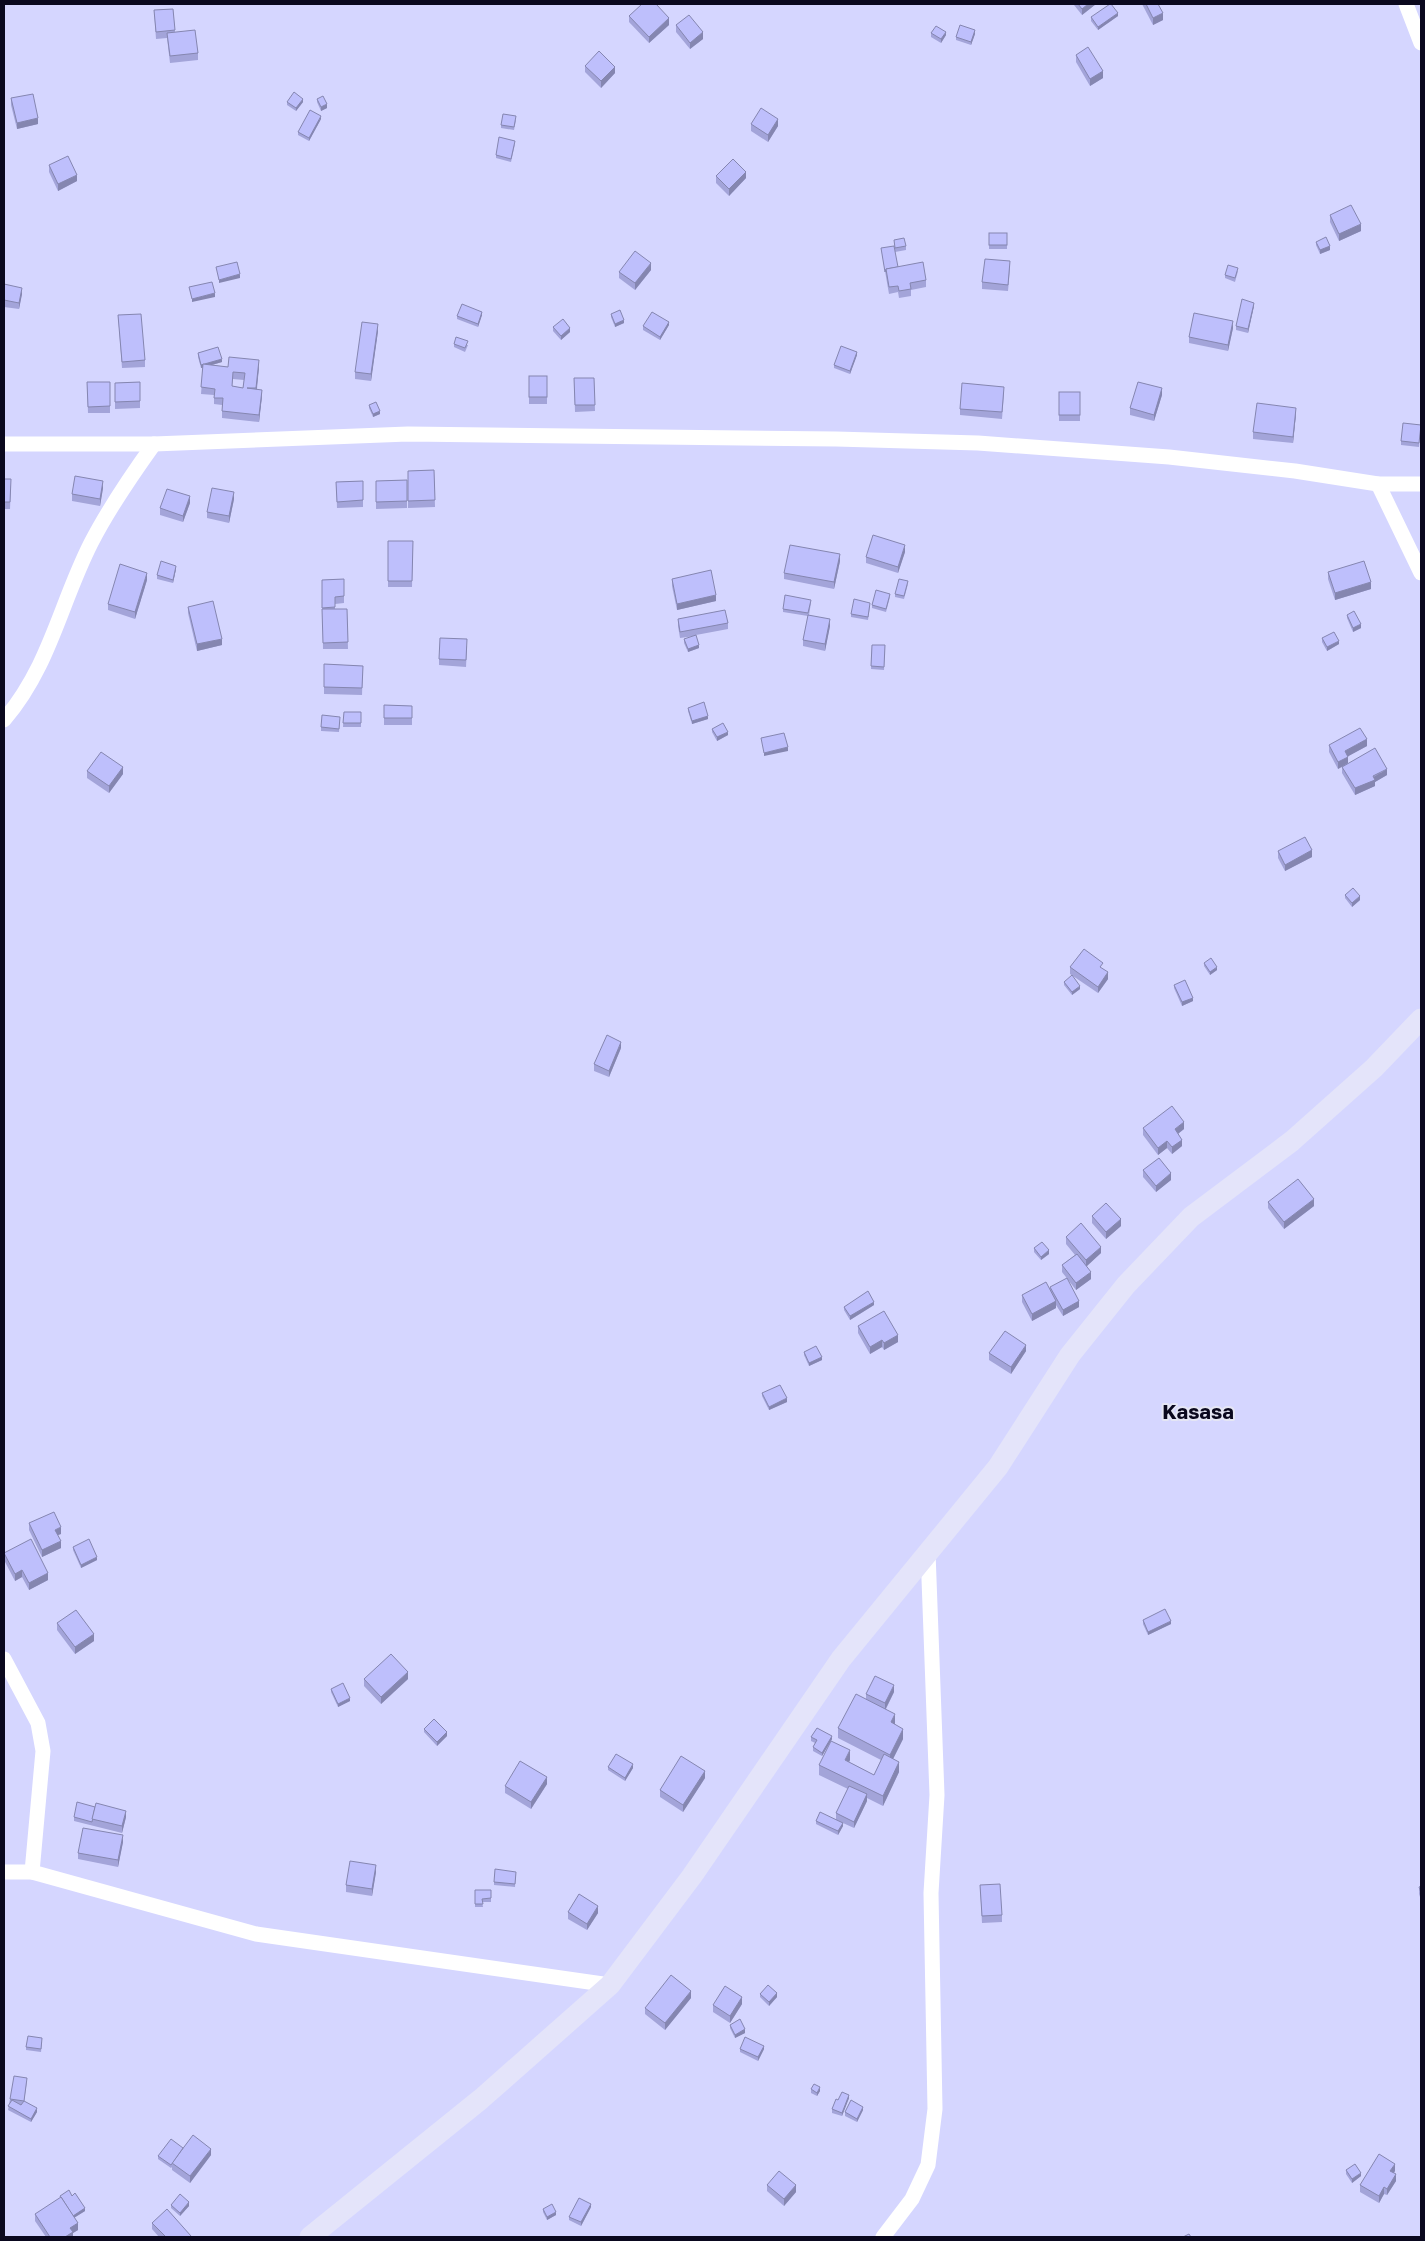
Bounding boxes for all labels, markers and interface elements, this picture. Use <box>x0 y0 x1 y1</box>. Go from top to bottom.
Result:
district label: Kasasa <box>1162 1399 1234 1423</box>

